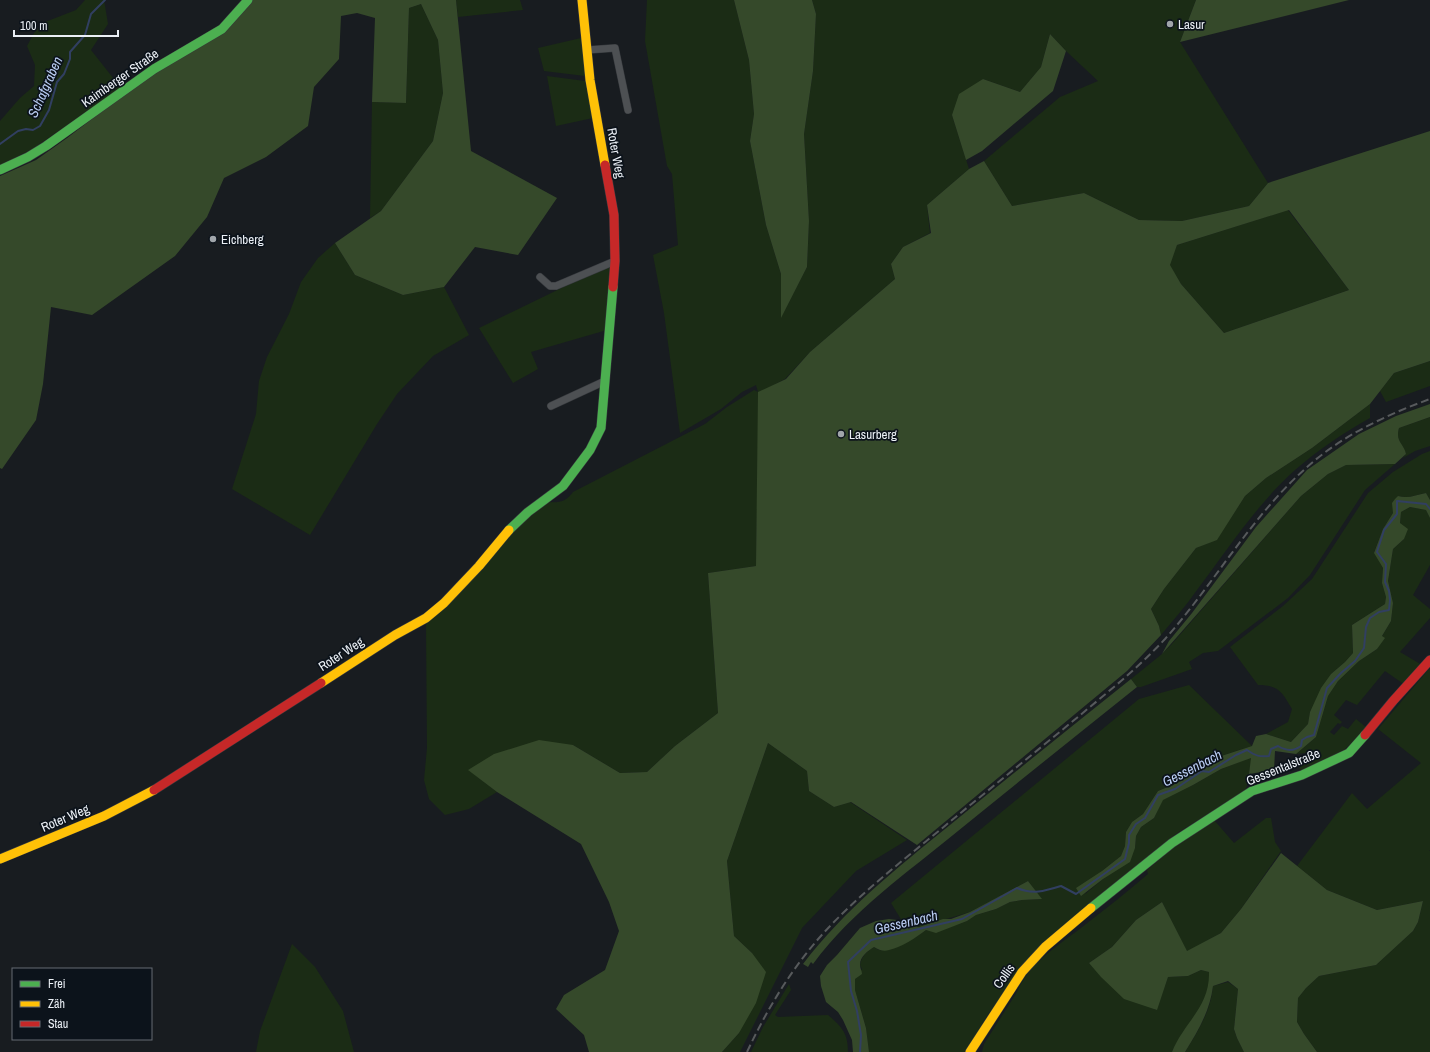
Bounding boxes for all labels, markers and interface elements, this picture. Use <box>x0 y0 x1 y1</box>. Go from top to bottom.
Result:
scale bar <box>14 12 118 38</box>
place label: Lasur <box>1178 16 1205 33</box>
text: 100 m <box>20 18 47 34</box>
marker: Lasur <box>1165 19 1175 29</box>
street label: Kaimberger Straße <box>78 45 162 111</box>
water label: Schafgraben <box>24 54 66 120</box>
street label: Roter Weg <box>603 127 629 180</box>
place label: Eichberg <box>221 231 264 248</box>
marker: Eichberg <box>208 234 218 244</box>
place label: Lasurberg <box>849 426 897 443</box>
marker: Lasurberg <box>836 429 846 439</box>
street label: Roter Weg <box>315 633 367 675</box>
street label: Gessentalstraße <box>1244 744 1323 790</box>
water label: Gessenbach <box>1159 745 1225 791</box>
street label: Roter Weg <box>38 800 92 836</box>
water label: Gessenbach <box>873 906 939 938</box>
street label: Collis <box>989 960 1019 992</box>
legend <box>12 968 152 1040</box>
text: Frei <box>48 976 66 992</box>
text: Zäh <box>48 996 65 1012</box>
text: Stau <box>48 1016 68 1032</box>

